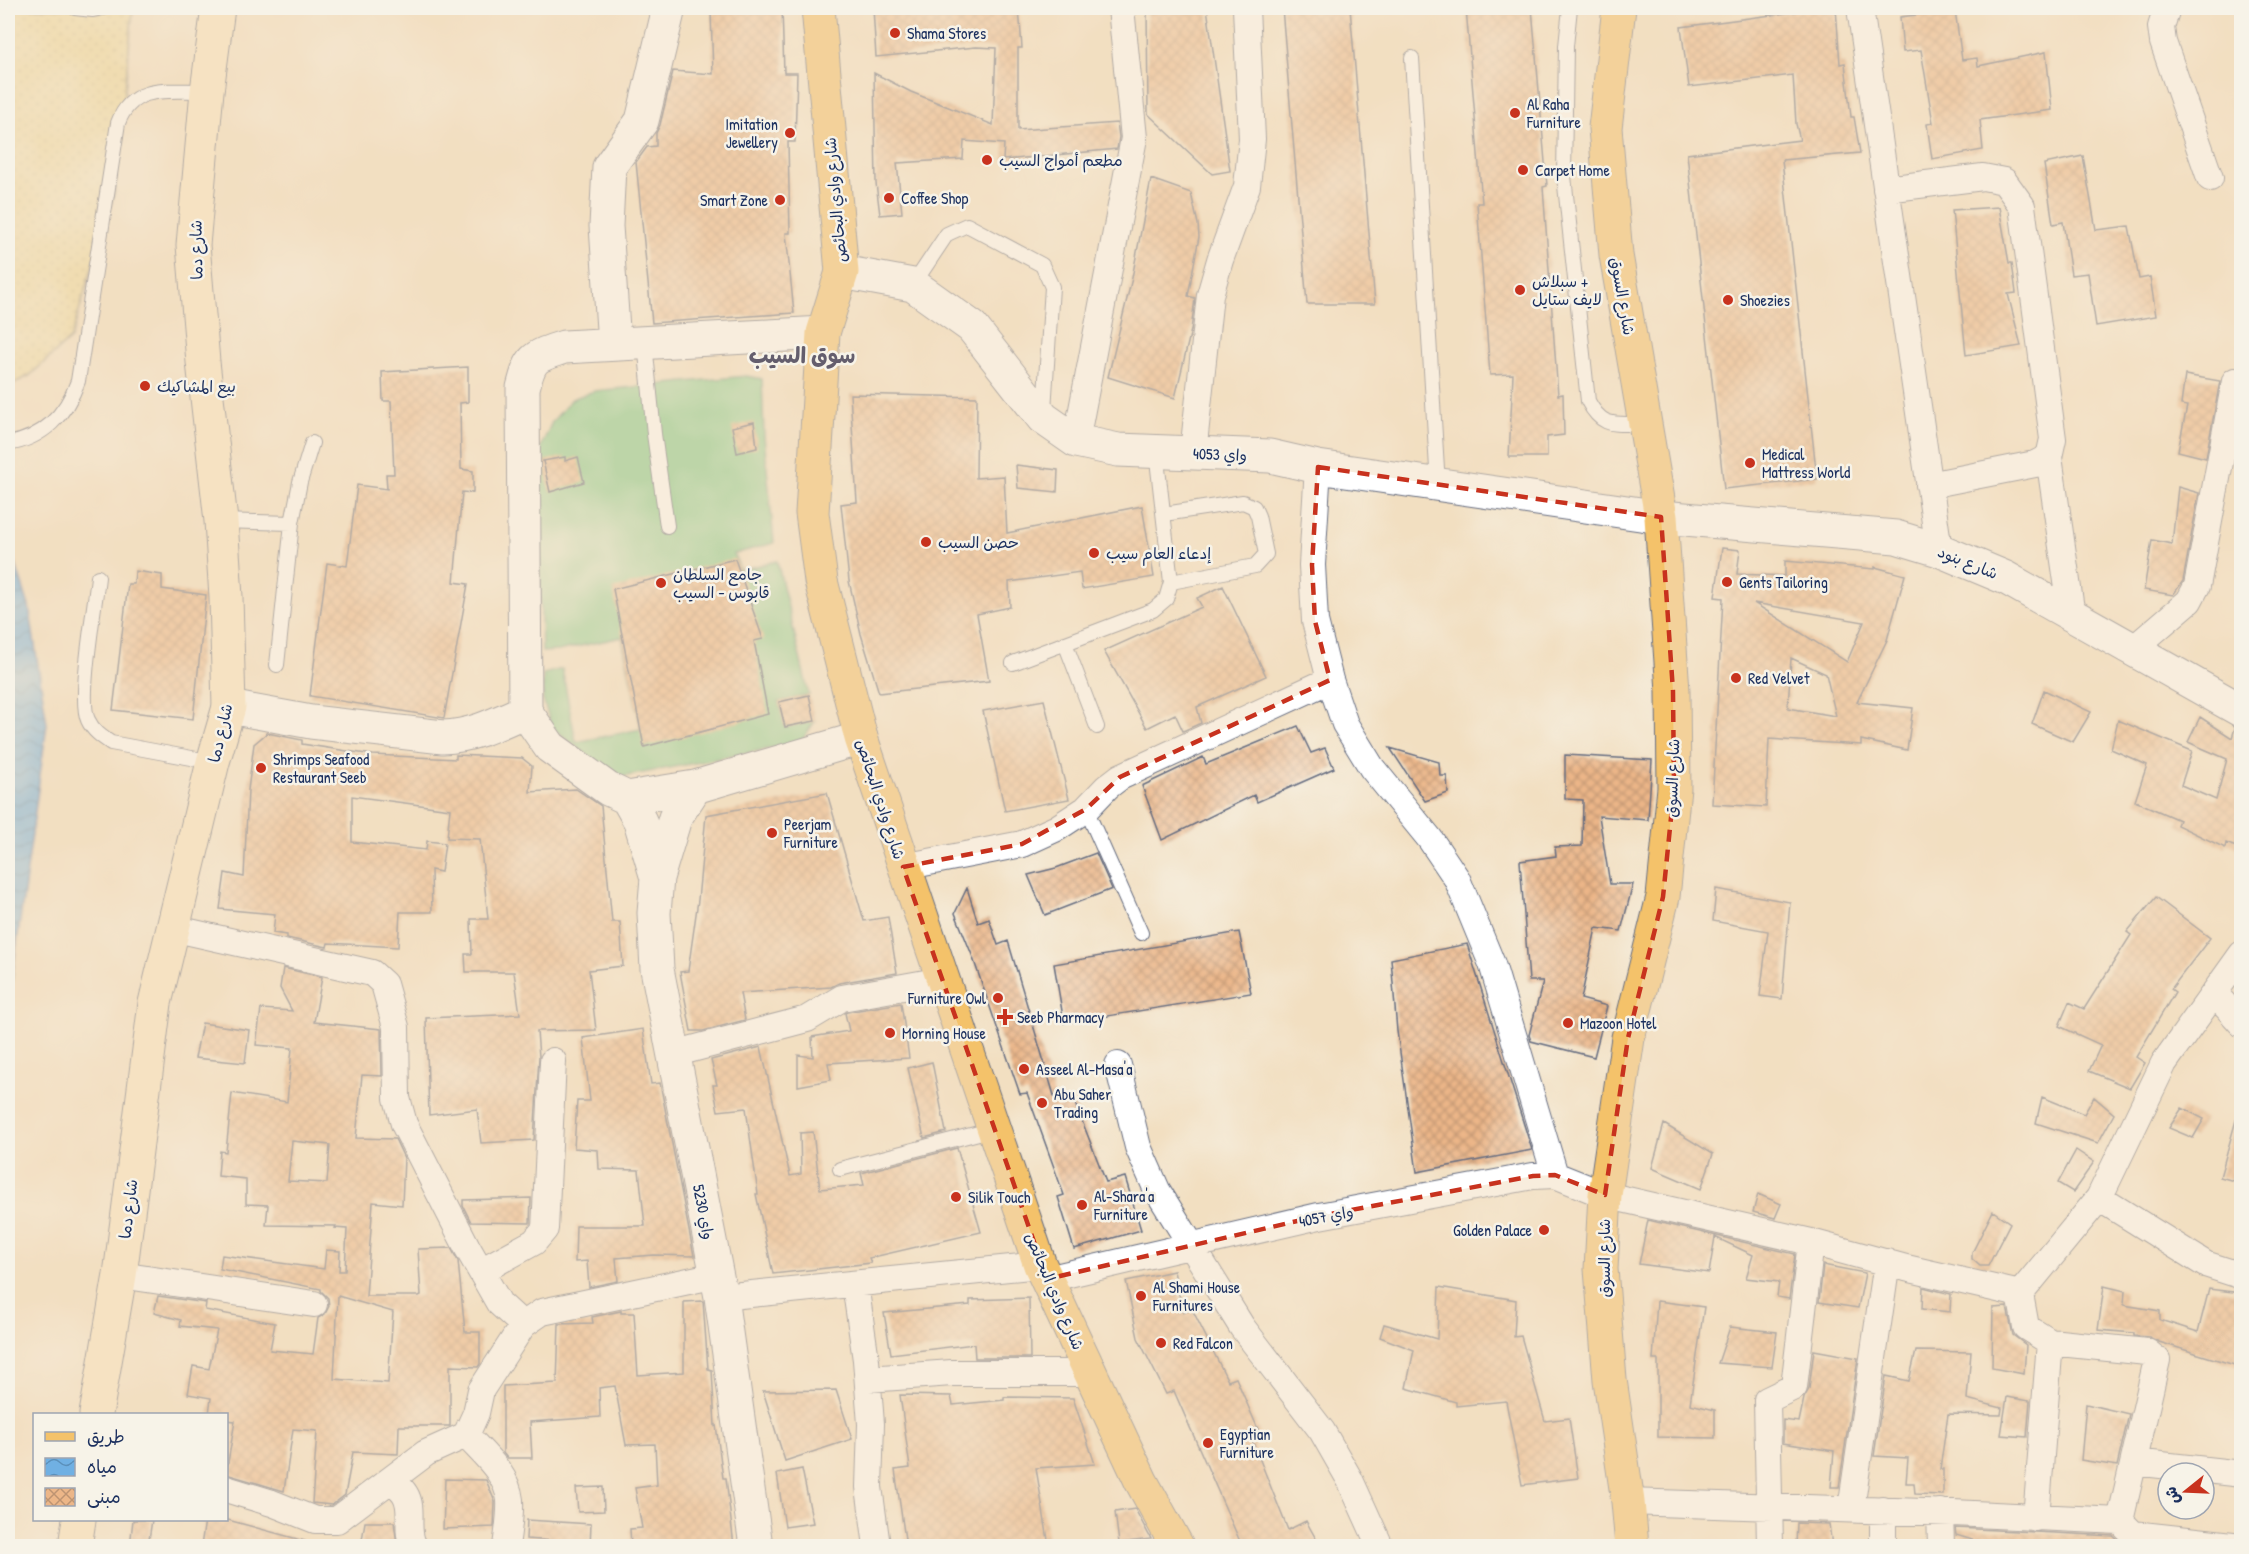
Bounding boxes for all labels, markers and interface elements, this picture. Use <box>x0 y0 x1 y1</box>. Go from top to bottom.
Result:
place label: Shama Stores <box>907 22 986 44</box>
marker: Shama Stores <box>888 26 902 40</box>
place label: Al Raha Furniture <box>1526 93 1581 133</box>
marker: Al Raha Furniture <box>1508 106 1522 120</box>
place label: Imitation Jewellery <box>725 113 778 153</box>
marker: Imitation Jewellery <box>783 126 797 140</box>
street label: شارع وادي البحائص <box>819 136 852 263</box>
place label: مطعم أمواج السيب <box>999 149 1123 173</box>
marker: مطعم أمواج السيب <box>980 153 994 167</box>
place label: Carpet Home <box>1535 159 1610 181</box>
marker: Carpet Home <box>1516 163 1530 177</box>
place label: Coffee Shop <box>901 187 969 209</box>
place label: Smart Zone <box>700 189 769 211</box>
marker: Coffee Shop <box>882 191 896 205</box>
marker: Smart Zone <box>773 193 787 207</box>
street label: شارع دما <box>184 220 209 280</box>
street label: شارع السوق <box>1604 255 1641 337</box>
place label: سبلاش + لايف ستايل <box>1532 270 1602 310</box>
marker: سبلاش + لايف ستايل <box>1513 283 1527 297</box>
place label: Shoezies <box>1740 289 1790 311</box>
marker: Shoezies <box>1721 293 1735 307</box>
district label: سوق السيب <box>749 340 855 370</box>
place label: بيع المشاكيك <box>157 375 236 398</box>
marker: بيع المشاكيك <box>138 379 152 393</box>
street label: واي 4053 <box>1192 442 1247 467</box>
place label: Medical Mattress World <box>1762 443 1850 483</box>
marker: Medical Mattress World <box>1743 456 1757 470</box>
place label: حصن السيب <box>938 531 1019 553</box>
marker: حصن السيب <box>919 535 933 549</box>
street label: شارع بنود <box>1934 540 2001 585</box>
place label: إدعاء العام سيب <box>1106 542 1211 566</box>
marker: إدعاء العام سيب <box>1087 546 1101 560</box>
place label: جامع السلطان قابوس - السيب <box>673 563 770 603</box>
place label: Gents Tailoring <box>1739 571 1828 593</box>
marker: Gents Tailoring <box>1720 575 1734 589</box>
marker: جامع السلطان قابوس - السيب <box>654 576 668 590</box>
place label: Red Velvet <box>1748 667 1810 689</box>
marker: Red Velvet <box>1729 671 1743 685</box>
street label: شارع دما <box>203 701 238 765</box>
street label: شارع وادي البحائص <box>850 736 911 862</box>
street label: شارع السوق <box>1660 738 1685 818</box>
place label: Shrimps Seafood Restaurant Seeb <box>273 748 369 788</box>
marker: Shrimps Seafood Restaurant Seeb <box>254 761 268 775</box>
place label: Peerjam Furniture <box>783 813 838 853</box>
marker: Peerjam Furniture <box>765 826 779 840</box>
place label: Furniture Owl <box>907 987 987 1009</box>
marker: Furniture Owl <box>991 991 1005 1005</box>
place label: Seeb Pharmacy <box>1017 1006 1105 1028</box>
marker: Seeb Pharmacy <box>998 1010 1012 1024</box>
place label: Mazoon Hotel <box>1580 1012 1657 1034</box>
marker: Mazoon Hotel <box>1561 1016 1575 1030</box>
place label: Morning House <box>902 1022 986 1044</box>
marker: Morning House <box>883 1026 897 1040</box>
place label: Asseel Al-Masa'a <box>1036 1058 1132 1080</box>
marker: Asseel Al-Masa'a <box>1017 1062 1031 1076</box>
place label: Abu Saher Trading <box>1054 1083 1111 1123</box>
marker: Abu Saher Trading <box>1035 1096 1049 1110</box>
street label: شارع دما <box>113 1178 144 1240</box>
street label: واي 5230 <box>687 1183 720 1242</box>
place label: Al-Shara'a Furniture <box>1093 1185 1154 1225</box>
place label: Silik Touch <box>968 1186 1031 1208</box>
marker: Silik Touch <box>949 1190 963 1204</box>
marker: Al-Shara'a Furniture <box>1075 1198 1089 1212</box>
street label: واي 4057 <box>1297 1200 1355 1233</box>
place label: Golden Palace <box>1453 1219 1533 1241</box>
street label: شارع السوق <box>1593 1219 1616 1297</box>
marker: Golden Palace <box>1537 1223 1551 1237</box>
street label: شارع وادي البحائص <box>1019 1229 1090 1353</box>
place label: Al Shami House Furnitures <box>1152 1276 1241 1316</box>
marker: Al Shami House Furnitures <box>1134 1289 1148 1303</box>
place label: Red Falcon <box>1173 1332 1233 1354</box>
marker: Red Falcon <box>1154 1336 1168 1350</box>
legend <box>33 1413 228 1521</box>
place label: Egyptian Furniture <box>1219 1423 1274 1463</box>
text: طريق <box>87 1424 125 1449</box>
marker: Egyptian Furniture <box>1201 1436 1215 1450</box>
text: مياه <box>87 1454 117 1479</box>
north arrow <box>2156 1461 2216 1521</box>
text: مبنى <box>87 1484 121 1509</box>
text: ش <box>2159 1484 2185 1507</box>

